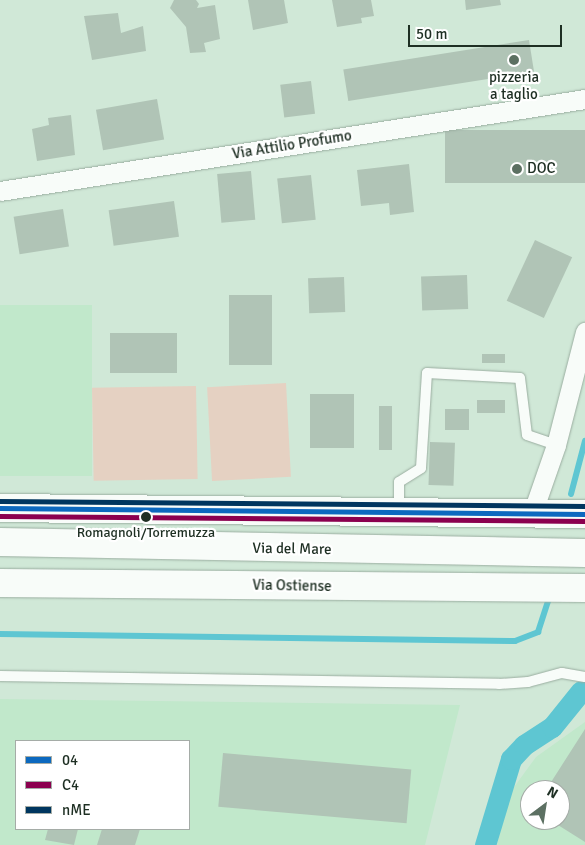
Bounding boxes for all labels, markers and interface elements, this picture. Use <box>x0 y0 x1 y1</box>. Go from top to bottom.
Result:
scale bar <box>410 15 564 47</box>
text: 50 m <box>416 25 447 43</box>
marker: pizzeria a taglio <box>508 54 520 66</box>
place label: pizzeria a taglio <box>489 68 539 103</box>
street label: Via Attilio Profumo <box>231 127 353 163</box>
place label: DOC <box>527 160 556 178</box>
marker: DOC <box>511 163 523 175</box>
marker: Romagnoli/Torremuzza <box>141 512 151 522</box>
place label: Romagnoli/Torremuzza <box>77 525 215 541</box>
street label: Via del Mare <box>252 539 332 559</box>
street label: Via Ostiense <box>252 576 332 596</box>
legend <box>15 740 190 830</box>
text: 04 <box>62 751 78 769</box>
text: C4 <box>62 776 79 794</box>
north arrow <box>520 780 570 830</box>
text: N <box>544 783 561 802</box>
text: nME <box>62 801 91 819</box>

